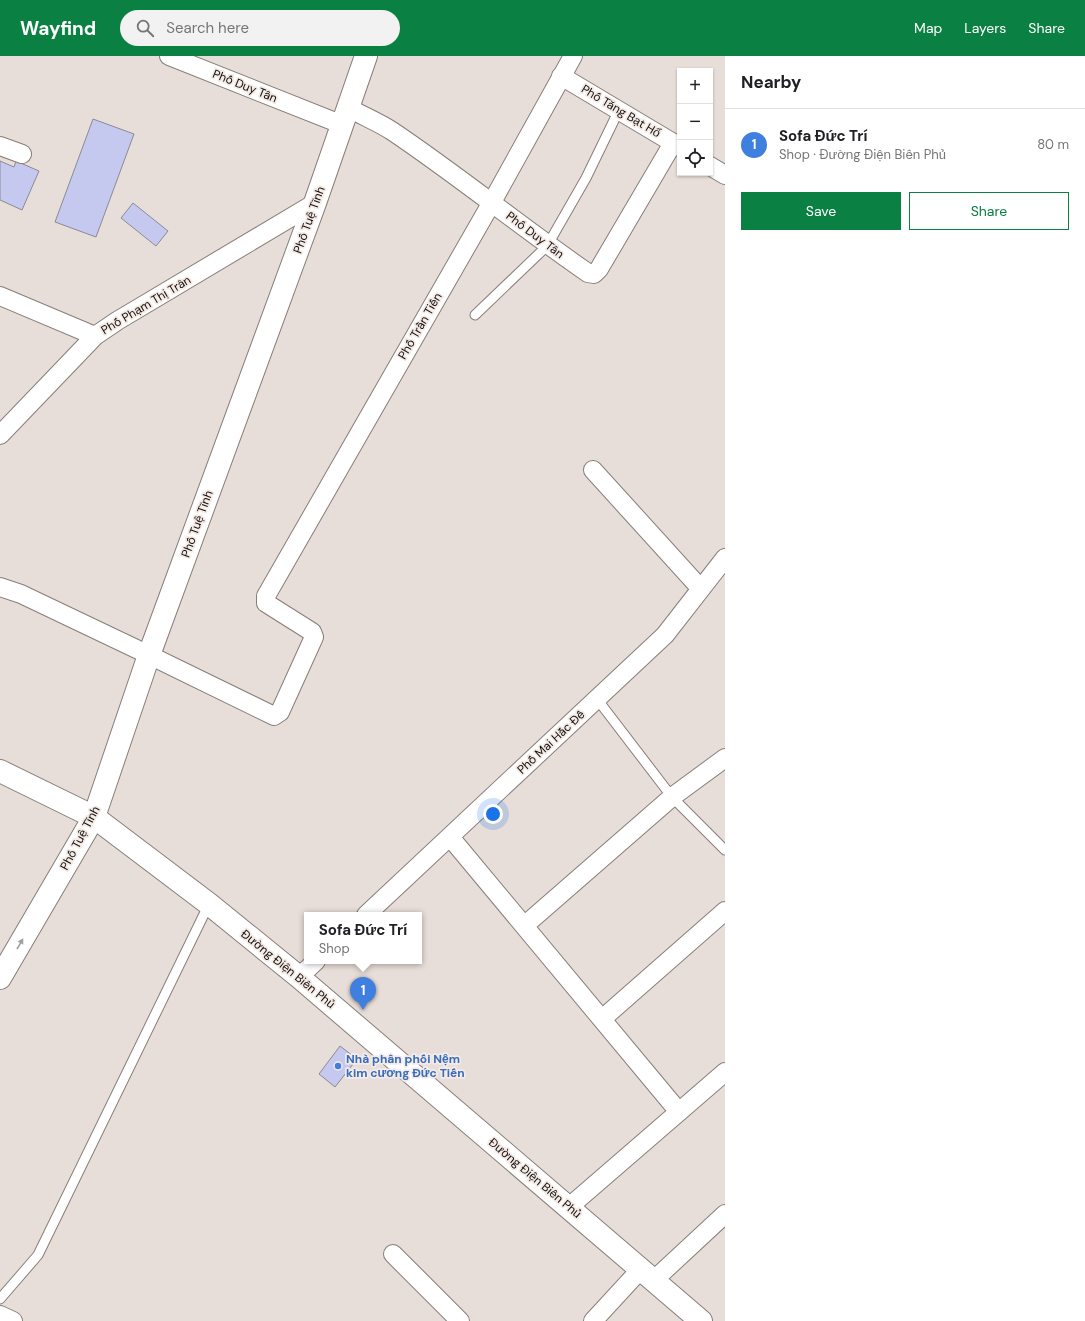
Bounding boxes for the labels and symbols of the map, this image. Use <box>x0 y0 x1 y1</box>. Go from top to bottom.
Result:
street label: Phố Duy Tân <box>210 66 280 106</box>
street label: Phố Tăng Bạt Hổ <box>578 81 664 141</box>
street label: Phố Tuệ Tĩnh <box>289 184 329 256</box>
street label: Phố Duy Tân <box>503 208 567 262</box>
street label: Phố Phạm Thị Trân <box>98 272 194 338</box>
street label: Phố Trần Tiến <box>394 290 446 362</box>
street label: Phố Tuệ Tĩnh <box>177 488 217 560</box>
street label: Phố Mai Hắc Đế <box>514 706 588 778</box>
street label: Phố Tuệ Tĩnh <box>56 803 104 873</box>
your location <box>483 804 503 824</box>
street label: Đường Điện Biên Phủ <box>238 926 338 1012</box>
one-way arrow <box>16 938 23 950</box>
pin: 1 <box>350 977 376 1010</box>
place label: Nhà phân phối Nệm kim cương Đức Tiến <box>346 1051 465 1081</box>
marker: Nhà phân phối Nệm kim cương Đức Tiến <box>333 1061 343 1071</box>
street label: Đường Điện Biên Phủ <box>485 1134 585 1222</box>

